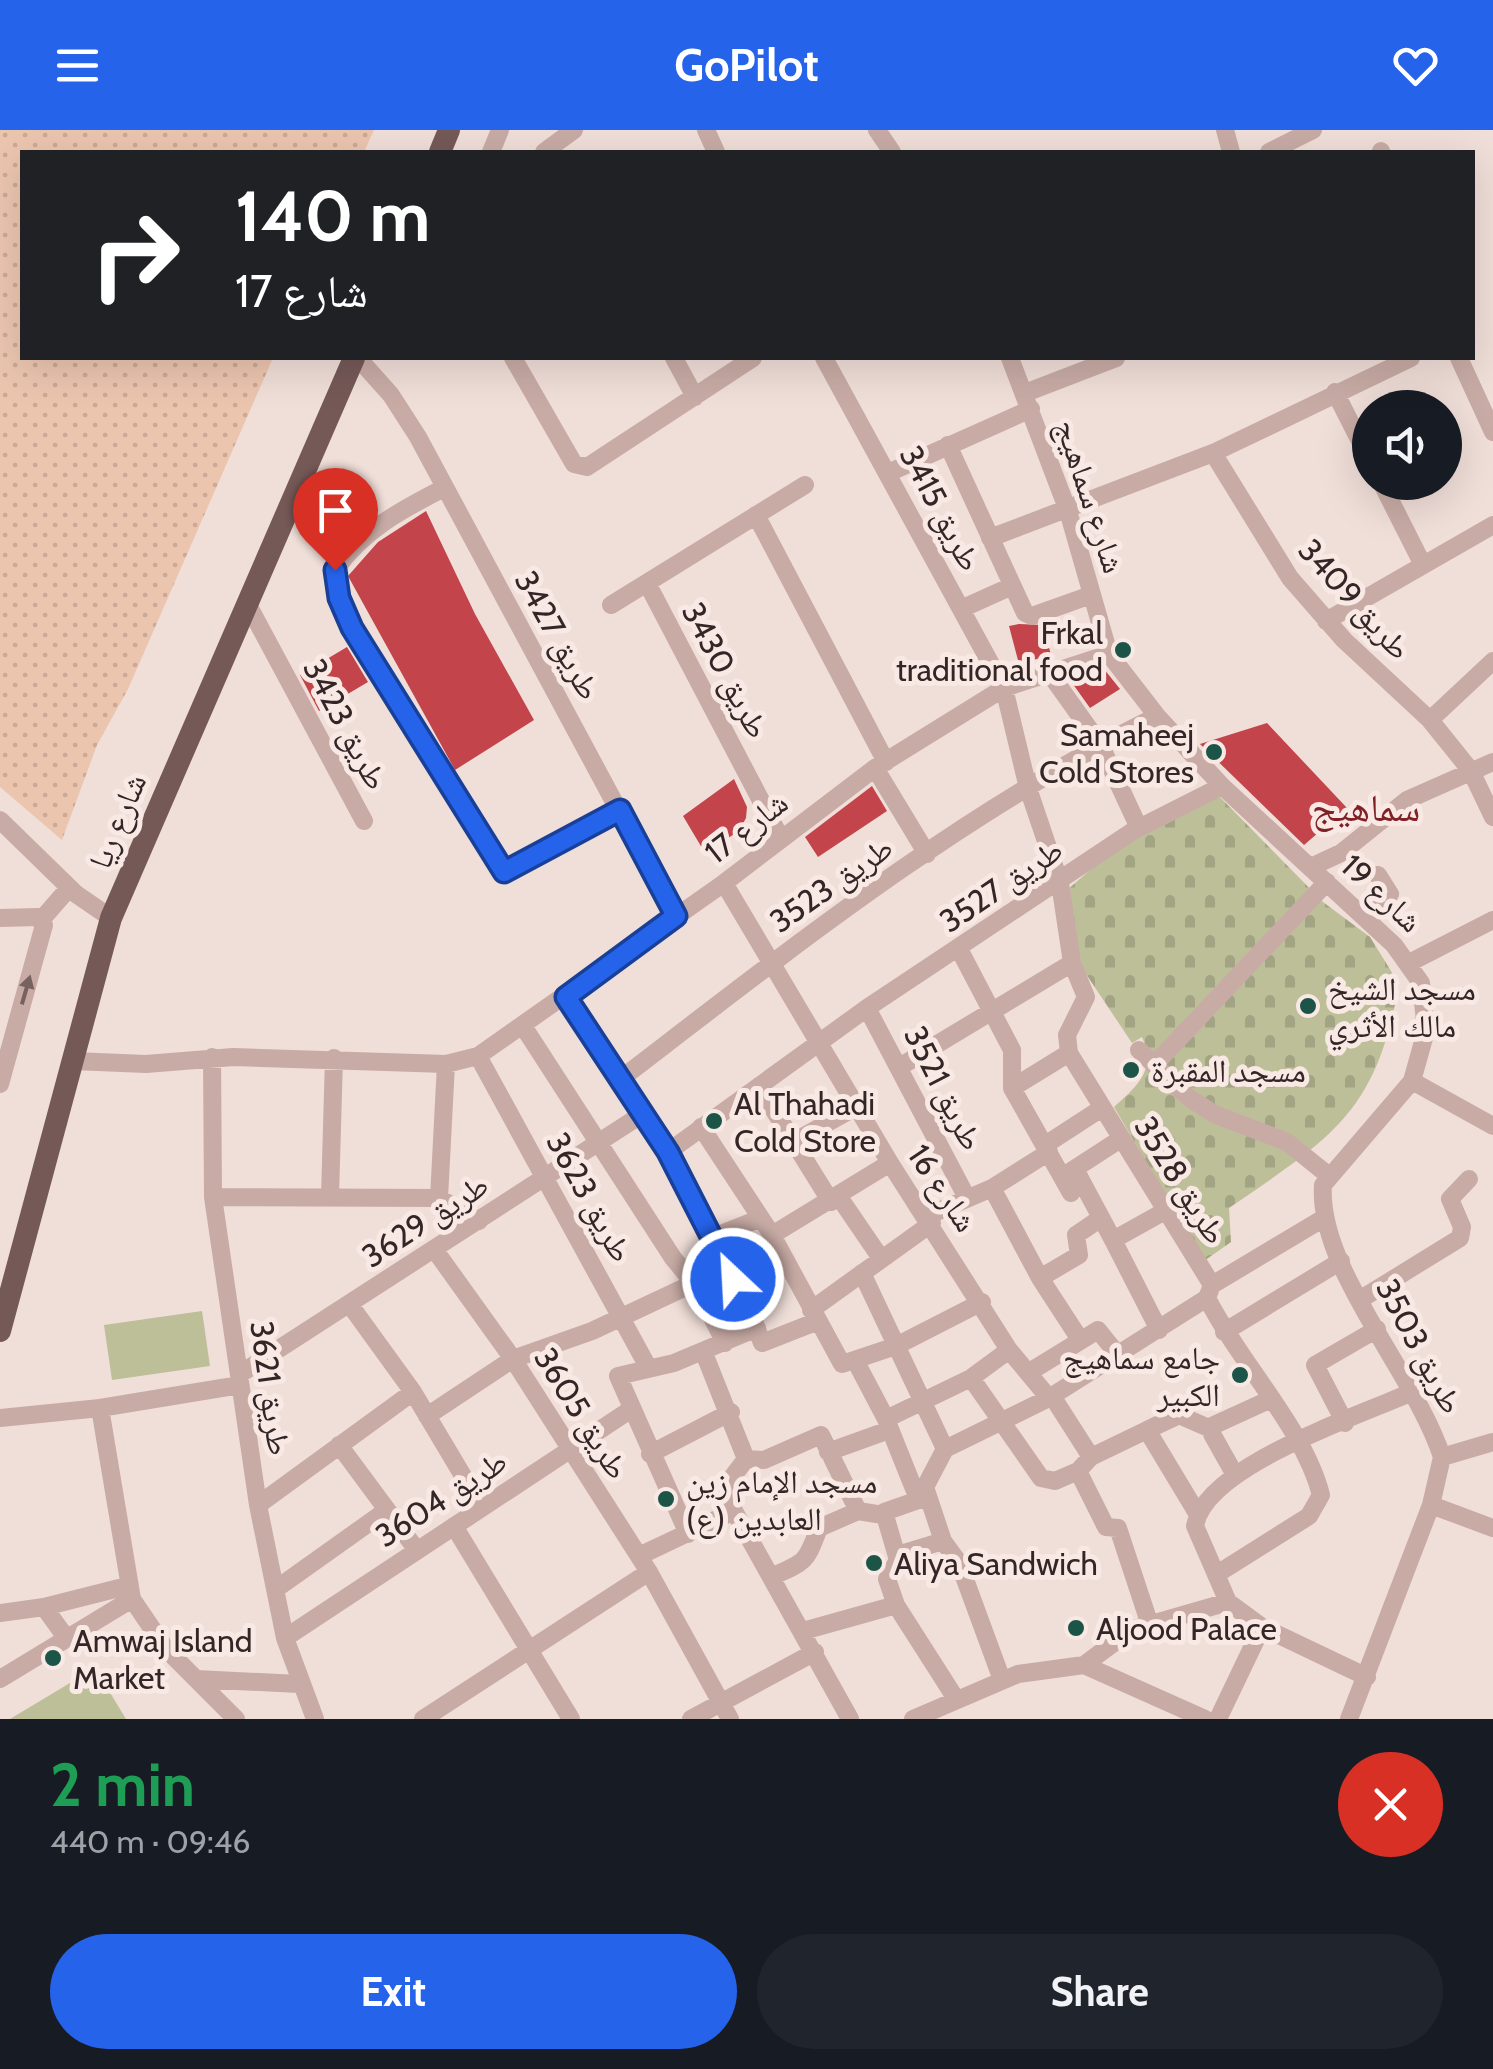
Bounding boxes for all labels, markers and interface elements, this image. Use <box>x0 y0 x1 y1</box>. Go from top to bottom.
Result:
icon: menu <box>50 38 105 93</box>
text: GoPilot <box>674 38 819 92</box>
icon: heart <box>1388 38 1443 93</box>
text: 140 m <box>235 173 430 259</box>
icon: right <box>70 190 200 320</box>
text: شارع 17 <box>235 264 368 318</box>
map controls <box>1352 390 1462 500</box>
button: sound <box>1352 390 1462 500</box>
street label: شارع سماهيج <box>1047 414 1134 578</box>
street label: طريق 3415 <box>891 439 990 578</box>
pin <box>293 468 378 571</box>
icon: arrive <box>308 483 363 538</box>
street label: طريق 3409 <box>1290 531 1419 668</box>
street label: طريق 3427 <box>506 564 609 707</box>
street label: طريق 3430 <box>673 595 778 745</box>
place label: Frkal traditional food <box>896 613 1103 689</box>
marker: Frkal traditional food <box>1112 639 1134 661</box>
street label: طريق 3423 <box>294 652 397 797</box>
place label: Samaheej Cold Stores <box>1039 715 1194 791</box>
marker: Samaheej Cold Stores <box>1203 741 1225 763</box>
street label: شارع ريا <box>80 768 155 875</box>
street label: شارع 17 <box>697 783 796 872</box>
district label: سماهيج <box>1312 784 1420 832</box>
street label: طريق 3523 <box>762 827 901 941</box>
street label: طريق 3527 <box>932 830 1071 941</box>
street label: شارع 19 <box>1333 846 1431 941</box>
place label: مسجد الشيخ مالك الأثري <box>1328 969 1476 1051</box>
one-way arrow <box>19 974 35 1005</box>
marker: مسجد الشيخ مالك الأثري <box>1297 995 1319 1017</box>
street label: طريق 3521 <box>895 1019 992 1157</box>
place label: مسجد المقبرة <box>1151 1051 1306 1090</box>
marker: مسجد المقبرة <box>1120 1059 1142 1081</box>
place label: Al Thahadi Cold Store <box>734 1084 876 1160</box>
street label: طريق 3528 <box>1126 1109 1236 1252</box>
marker: Al Thahadi Cold Store <box>703 1110 725 1132</box>
street label: طريق 3623 <box>538 1125 642 1269</box>
street label: شارع 16 <box>899 1137 986 1240</box>
street label: طريق 3629 <box>354 1165 496 1276</box>
position arrow <box>681 1227 785 1331</box>
street label: طريق 3503 <box>1367 1272 1472 1421</box>
street label: طريق 3621 <box>241 1318 300 1458</box>
place label: جامع سماهيج الكبير <box>1063 1338 1220 1414</box>
street label: طريق 3605 <box>525 1340 638 1487</box>
marker: جامع سماهيج الكبير <box>1229 1364 1251 1386</box>
street label: طريق 3604 <box>368 1441 515 1556</box>
place label: مسجد الإمام زين العابدين (ع) <box>686 1462 877 1539</box>
marker: مسجد الإمام زين العابدين (ع) <box>655 1488 677 1510</box>
place label: Aliya Sandwich <box>894 1544 1098 1583</box>
marker: Aliya Sandwich <box>863 1552 885 1574</box>
place label: Aljood Palace <box>1096 1609 1277 1648</box>
marker: Aljood Palace <box>1065 1617 1087 1639</box>
place label: Amwaj Island Market <box>73 1621 253 1697</box>
marker: Amwaj Island Market <box>42 1647 64 1669</box>
text: 2 min <box>50 1748 195 1821</box>
button: close <box>1338 1752 1443 1857</box>
text: 440 m · 09:46 <box>50 1822 250 1861</box>
button: Exit <box>50 1934 737 2049</box>
button: Share <box>757 1934 1443 2049</box>

